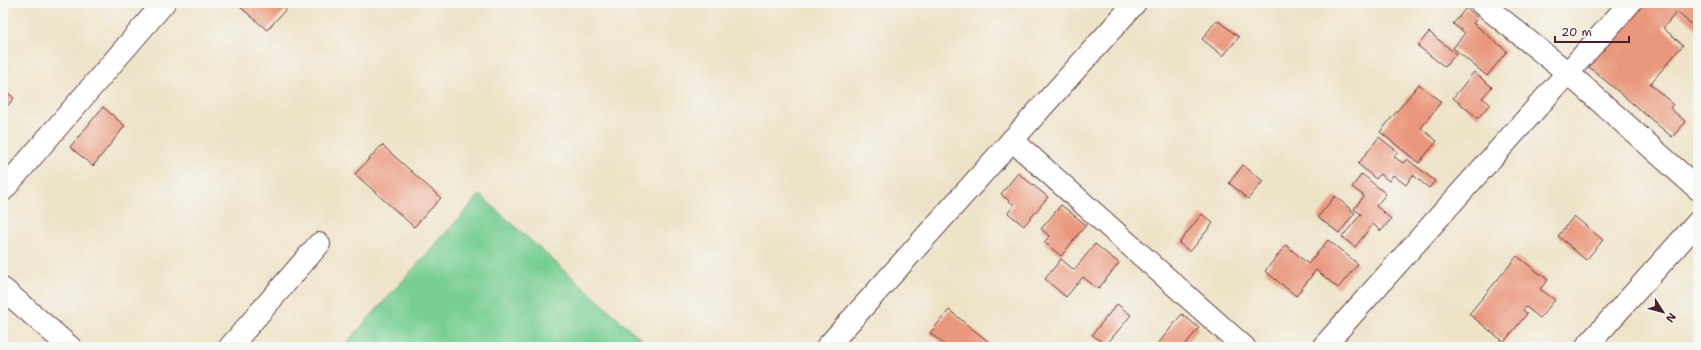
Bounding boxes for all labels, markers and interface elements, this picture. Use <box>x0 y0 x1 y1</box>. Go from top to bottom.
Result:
scale bar <box>1555 18 1629 44</box>
text: 20 m <box>1561 24 1592 40</box>
north arrow <box>1643 292 1683 332</box>
text: N <box>1662 310 1679 326</box>

